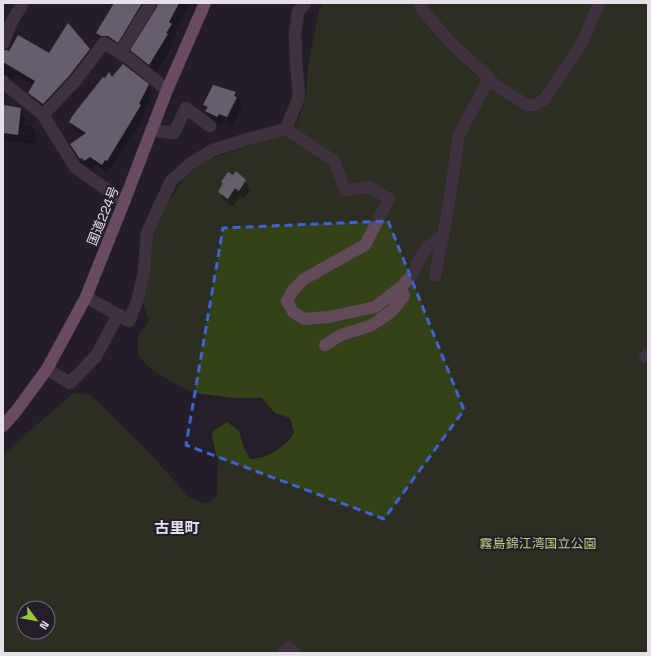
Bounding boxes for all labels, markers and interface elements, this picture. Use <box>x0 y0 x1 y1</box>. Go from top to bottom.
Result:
street label: 国道224号 <box>83 184 123 248</box>
district label: 古里町 <box>154 518 200 537</box>
park label: 霧島錦江湾国立公園 <box>479 535 597 552</box>
north arrow <box>16 600 56 640</box>
text: N <box>37 618 52 632</box>

